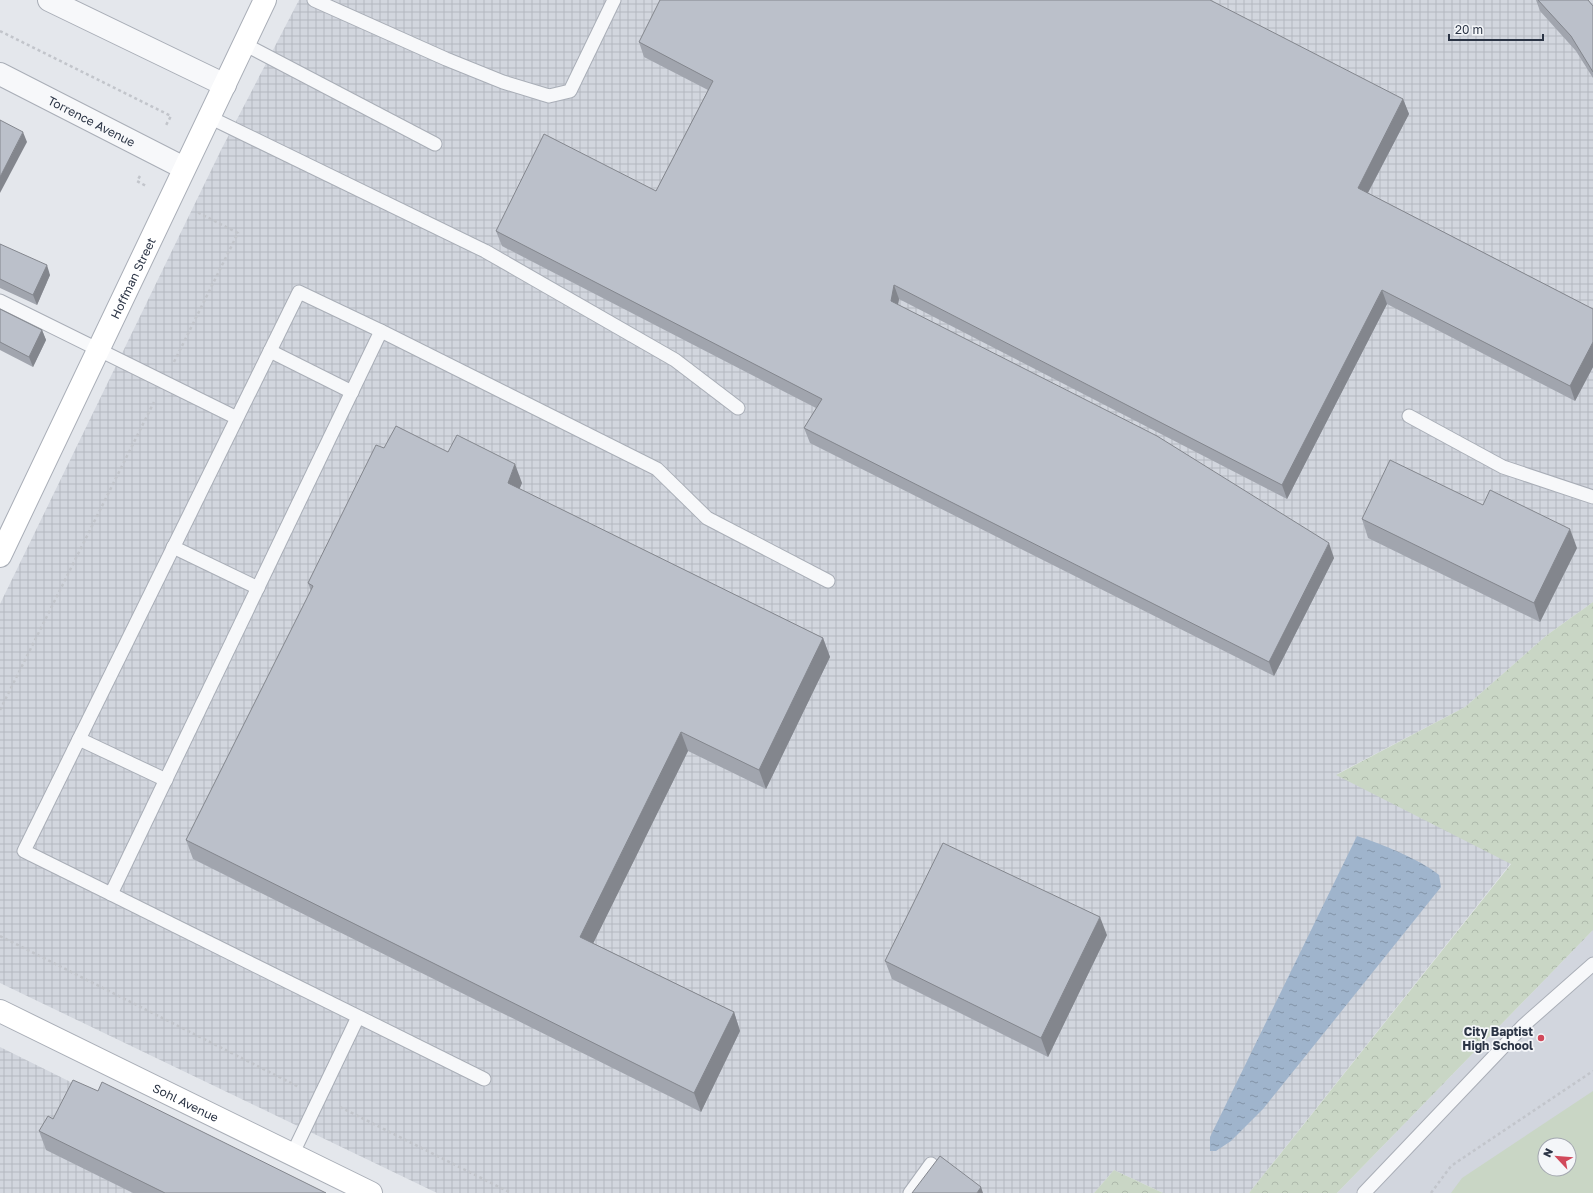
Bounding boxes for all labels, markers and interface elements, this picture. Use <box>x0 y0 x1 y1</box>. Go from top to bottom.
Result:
scale bar <box>1449 16 1543 42</box>
text: 20 m <box>1455 22 1483 37</box>
street label: Torrence Avenue <box>46 92 138 149</box>
street label: Hoffman Street <box>107 235 158 321</box>
place label: City Baptist High School <box>1462 1024 1533 1053</box>
marker: City Baptist High School <box>1536 1033 1546 1043</box>
street label: Sohl Avenue <box>150 1080 221 1125</box>
north arrow <box>1537 1137 1577 1177</box>
text: N <box>1540 1146 1555 1159</box>

